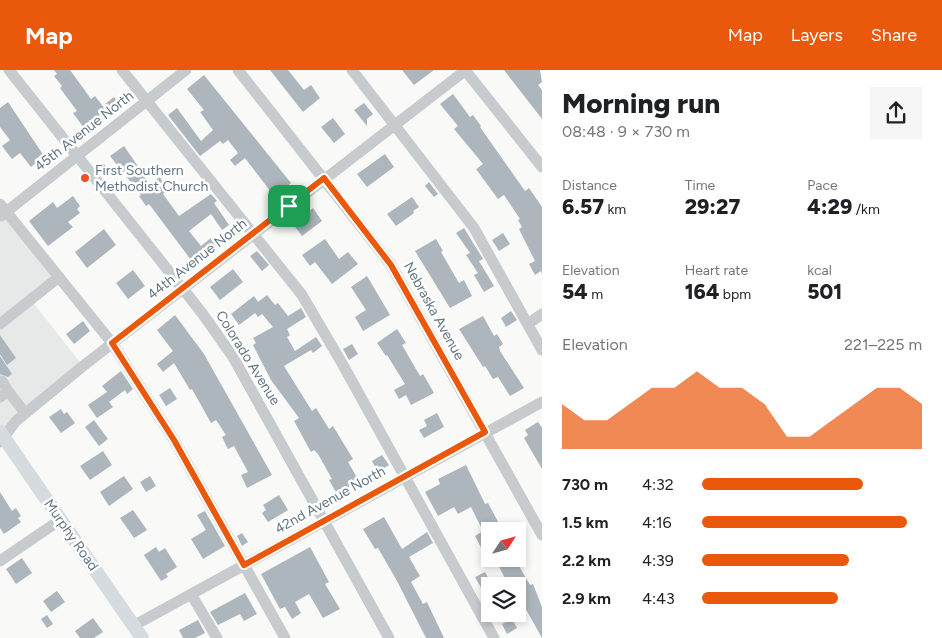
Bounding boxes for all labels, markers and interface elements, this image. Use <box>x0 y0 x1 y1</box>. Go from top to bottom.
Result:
text: Map <box>25 21 73 50</box>
text: Map <box>728 24 763 46</box>
text: Layers <box>791 24 843 46</box>
text: Share <box>871 24 917 46</box>
text: Morning run <box>562 86 720 120</box>
street label: 45th Avenue North <box>31 87 137 175</box>
button: share <box>870 87 922 139</box>
text: 08:48 · 9 × 730 m <box>562 122 690 141</box>
place label: First Southern Methodist Church <box>95 162 208 195</box>
marker: First Southern Methodist Church <box>79 172 91 184</box>
text: Distance <box>562 177 617 194</box>
text: Time <box>685 177 715 194</box>
text: Pace <box>807 177 838 194</box>
pin <box>268 185 310 227</box>
icon: arrive <box>275 192 303 220</box>
text: 6.57 <box>562 194 604 219</box>
text: 29:27 <box>685 194 740 219</box>
text: 4:29 <box>807 194 852 219</box>
text: km <box>604 201 626 218</box>
text: /km <box>852 201 880 218</box>
street label: 44th Avenue North <box>144 215 250 303</box>
street label: Nebraska Avenue <box>400 259 468 363</box>
text: Elevation <box>562 262 620 279</box>
text: Heart rate <box>685 262 748 279</box>
text: kcal <box>807 262 832 279</box>
text: 54 <box>562 279 588 304</box>
text: 164 <box>685 279 719 304</box>
text: 501 <box>807 279 842 304</box>
text: m <box>588 286 603 303</box>
text: bpm <box>719 286 751 303</box>
street label: Colorado Avenue <box>212 308 284 409</box>
text: Elevation <box>562 335 628 354</box>
text: 221–225 m <box>844 335 922 354</box>
street label: 42nd Avenue North <box>272 463 388 537</box>
text: 730 m <box>562 475 608 494</box>
text: 4:32 <box>642 475 674 494</box>
street label: Murphy Road <box>40 496 102 574</box>
text: 1.5 km <box>562 513 608 532</box>
text: 4:16 <box>642 513 672 532</box>
north arrow <box>481 522 526 568</box>
map controls <box>481 522 526 622</box>
text: 2.2 km <box>562 551 611 570</box>
text: 4:39 <box>642 551 674 570</box>
button: layers <box>481 577 526 622</box>
text: 2.9 km <box>562 589 611 608</box>
text: 4:43 <box>642 589 675 608</box>

